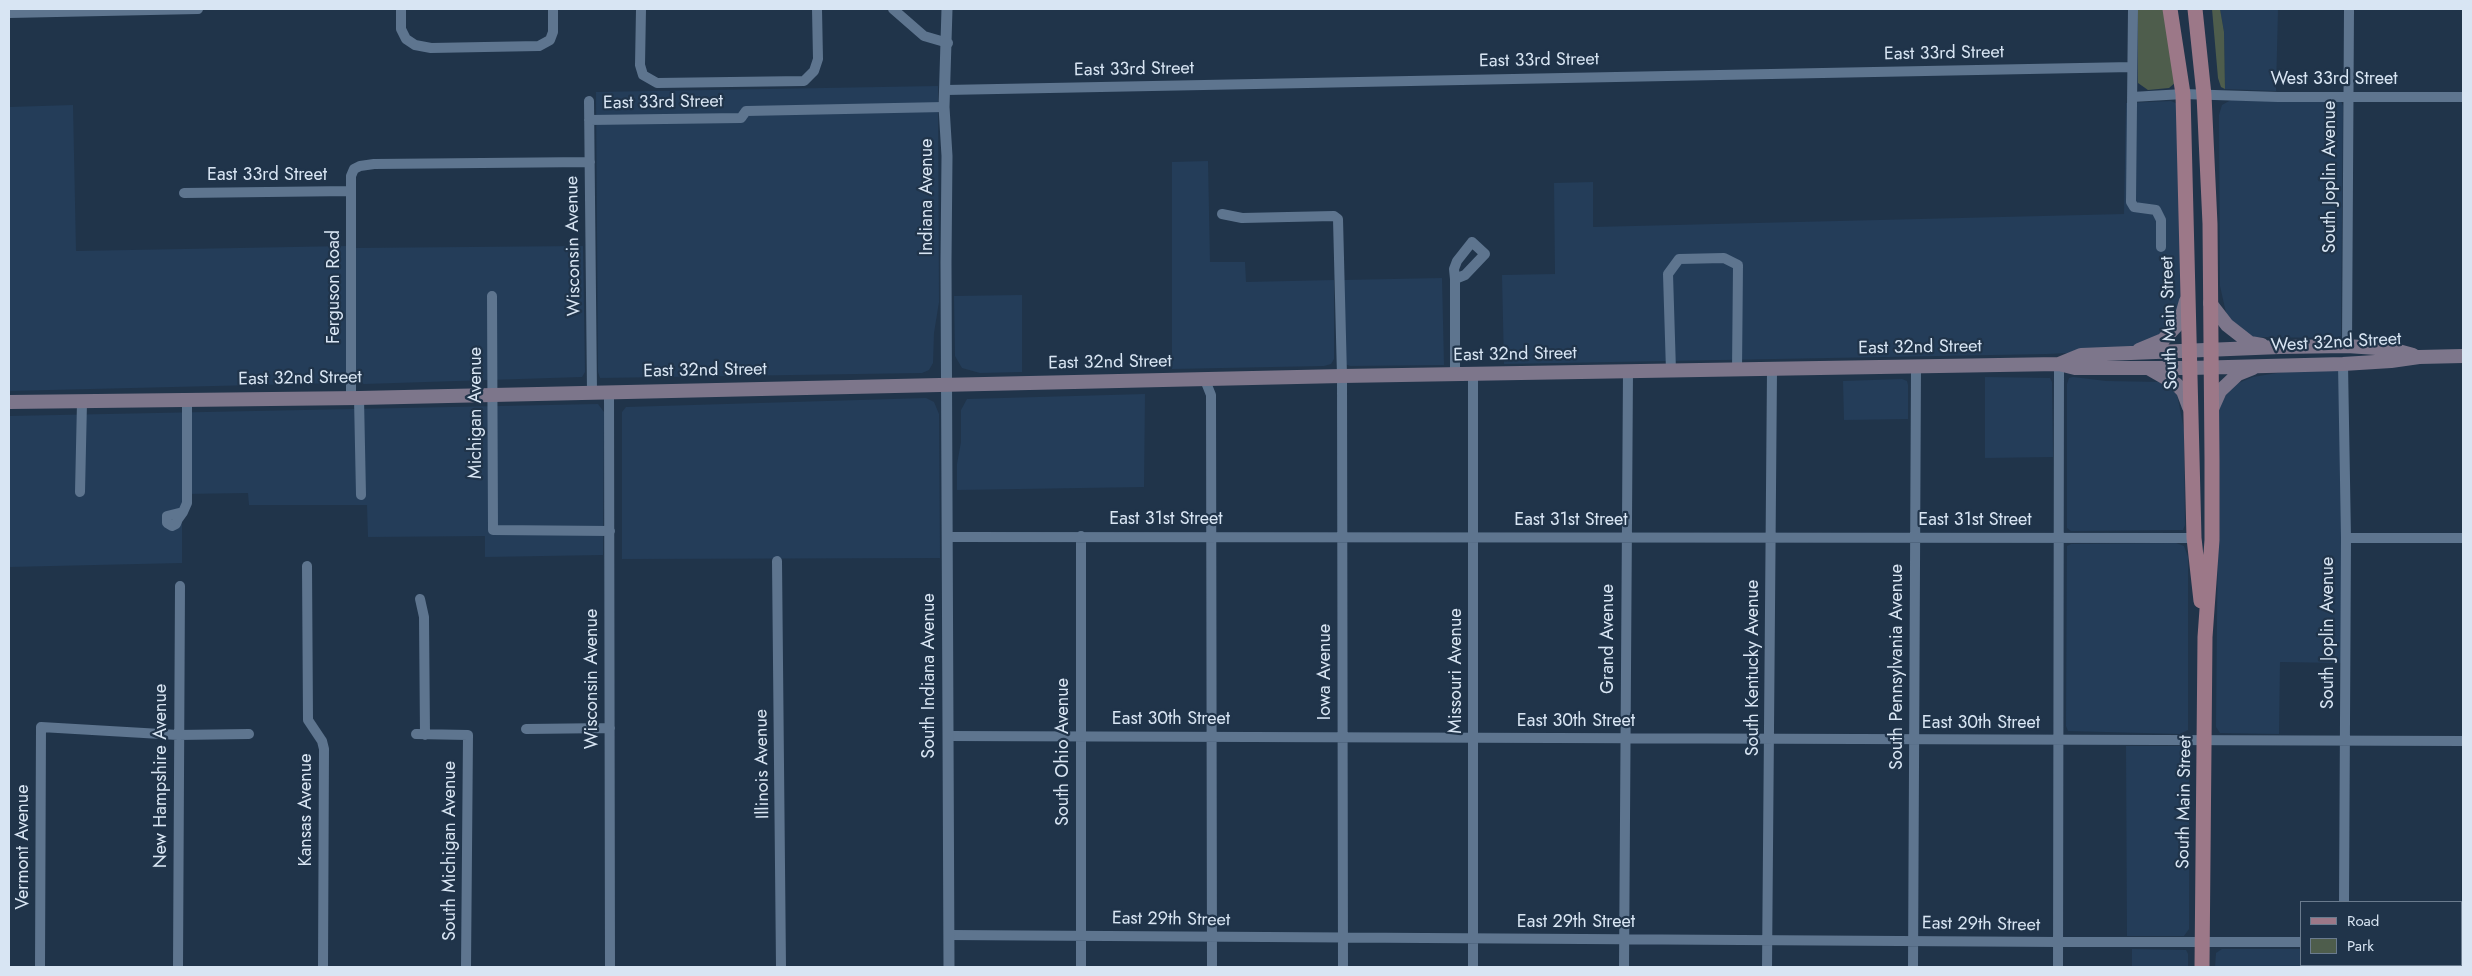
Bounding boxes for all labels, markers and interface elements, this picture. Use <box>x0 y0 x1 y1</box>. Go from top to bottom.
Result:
street label: East 33rd Street <box>1884 42 2004 66</box>
street label: East 33rd Street <box>1479 49 1599 73</box>
street label: East 33rd Street <box>1074 58 1194 82</box>
street label: West 33rd Street <box>2270 69 2398 91</box>
street label: East 33rd Street <box>603 91 723 115</box>
street label: South Joplin Avenue <box>2320 101 2342 253</box>
street label: Indiana Avenue <box>917 138 939 256</box>
street label: East 33rd Street <box>207 165 327 187</box>
street label: Wisconsin Avenue <box>562 176 586 316</box>
street label: Ferguson Road <box>324 230 346 344</box>
street label: South Main Street <box>2157 256 2183 390</box>
street label: West 32nd Street <box>2270 329 2402 357</box>
street label: East 32nd Street <box>1858 336 1982 360</box>
street label: East 32nd Street <box>1453 343 1577 367</box>
street label: Michigan Avenue <box>466 347 488 479</box>
street label: East 32nd Street <box>1048 351 1172 375</box>
street label: East 32nd Street <box>643 359 767 383</box>
street label: East 32nd Street <box>238 367 362 391</box>
street label: East 31st Street <box>1109 509 1223 531</box>
street label: East 31st Street <box>1514 510 1628 532</box>
street label: East 31st Street <box>1918 510 2032 532</box>
street label: South Joplin Avenue <box>2318 557 2340 709</box>
street label: South Pennsylvania Avenue <box>1887 564 1909 770</box>
street label: South Kentucky Avenue <box>1743 580 1765 756</box>
street label: Grand Avenue <box>1598 584 1620 694</box>
street label: South Indiana Avenue <box>919 593 941 759</box>
street label: Missouri Avenue <box>1446 608 1468 734</box>
street label: Wisconsin Avenue <box>582 609 604 749</box>
street label: Iowa Avenue <box>1315 624 1337 720</box>
street label: South Ohio Avenue <box>1053 678 1075 826</box>
street label: New Hampshire Avenue <box>151 684 173 868</box>
street label: Illinois Avenue <box>751 709 775 819</box>
street label: East 30th Street <box>1112 709 1230 731</box>
street label: East 30th Street <box>1517 711 1635 733</box>
street label: East 30th Street <box>1922 713 2040 735</box>
street label: South Main Street <box>2173 735 2197 869</box>
street label: Kansas Avenue <box>296 754 318 866</box>
street label: South Michigan Avenue <box>440 761 462 941</box>
street label: Vermont Avenue <box>13 785 35 909</box>
legend <box>2300 901 2462 966</box>
street label: East 29th Street <box>1112 908 1230 932</box>
text: Road <box>2347 910 2379 932</box>
street label: East 29th Street <box>1517 912 1635 934</box>
street label: East 29th Street <box>1922 913 2040 937</box>
text: Park <box>2347 935 2374 957</box>

